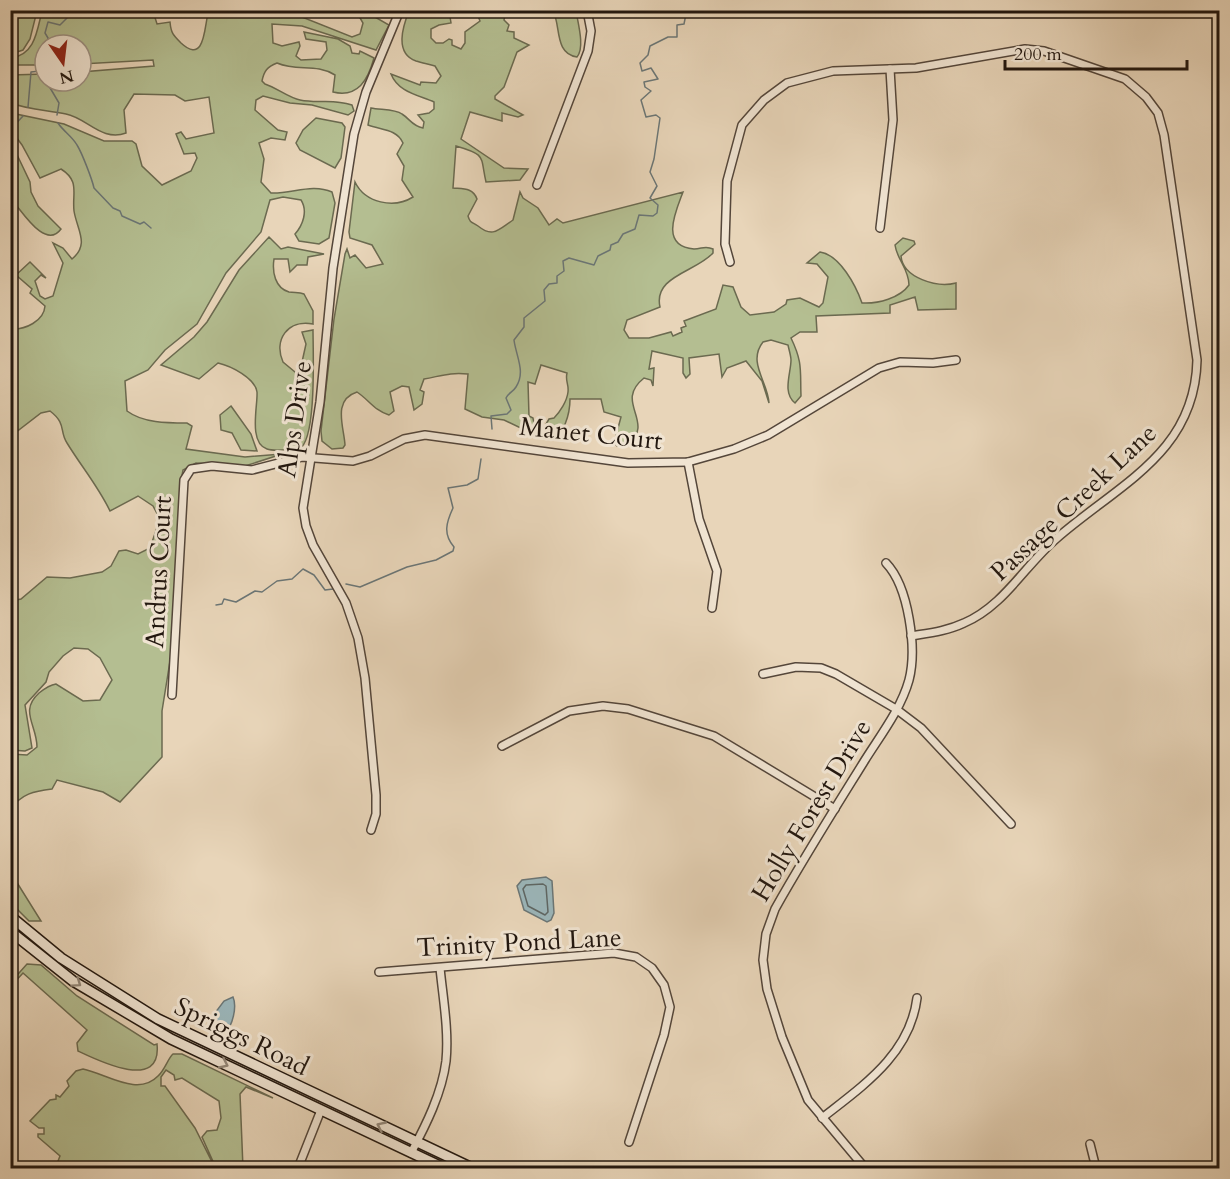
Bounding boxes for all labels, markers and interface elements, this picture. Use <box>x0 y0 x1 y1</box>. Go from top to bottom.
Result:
north arrow <box>33 33 93 93</box>
scale bar <box>1005 33 1186 71</box>
text: 200 m <box>1014 42 1062 67</box>
text: N <box>57 64 76 89</box>
street label: Alps Drive <box>269 358 320 480</box>
street label: Manet Court <box>518 409 664 458</box>
street label: Passage Creek Lane <box>982 416 1164 589</box>
street label: Andrus Court <box>137 495 180 649</box>
street label: Holly Forest Drive <box>743 713 880 908</box>
street label: Trinity Pond Lane <box>416 920 623 965</box>
one-way arrow <box>70 976 81 987</box>
street label: Spriggs Road <box>169 989 315 1084</box>
one-way arrow <box>218 1057 229 1069</box>
one-way arrow <box>376 1122 387 1134</box>

